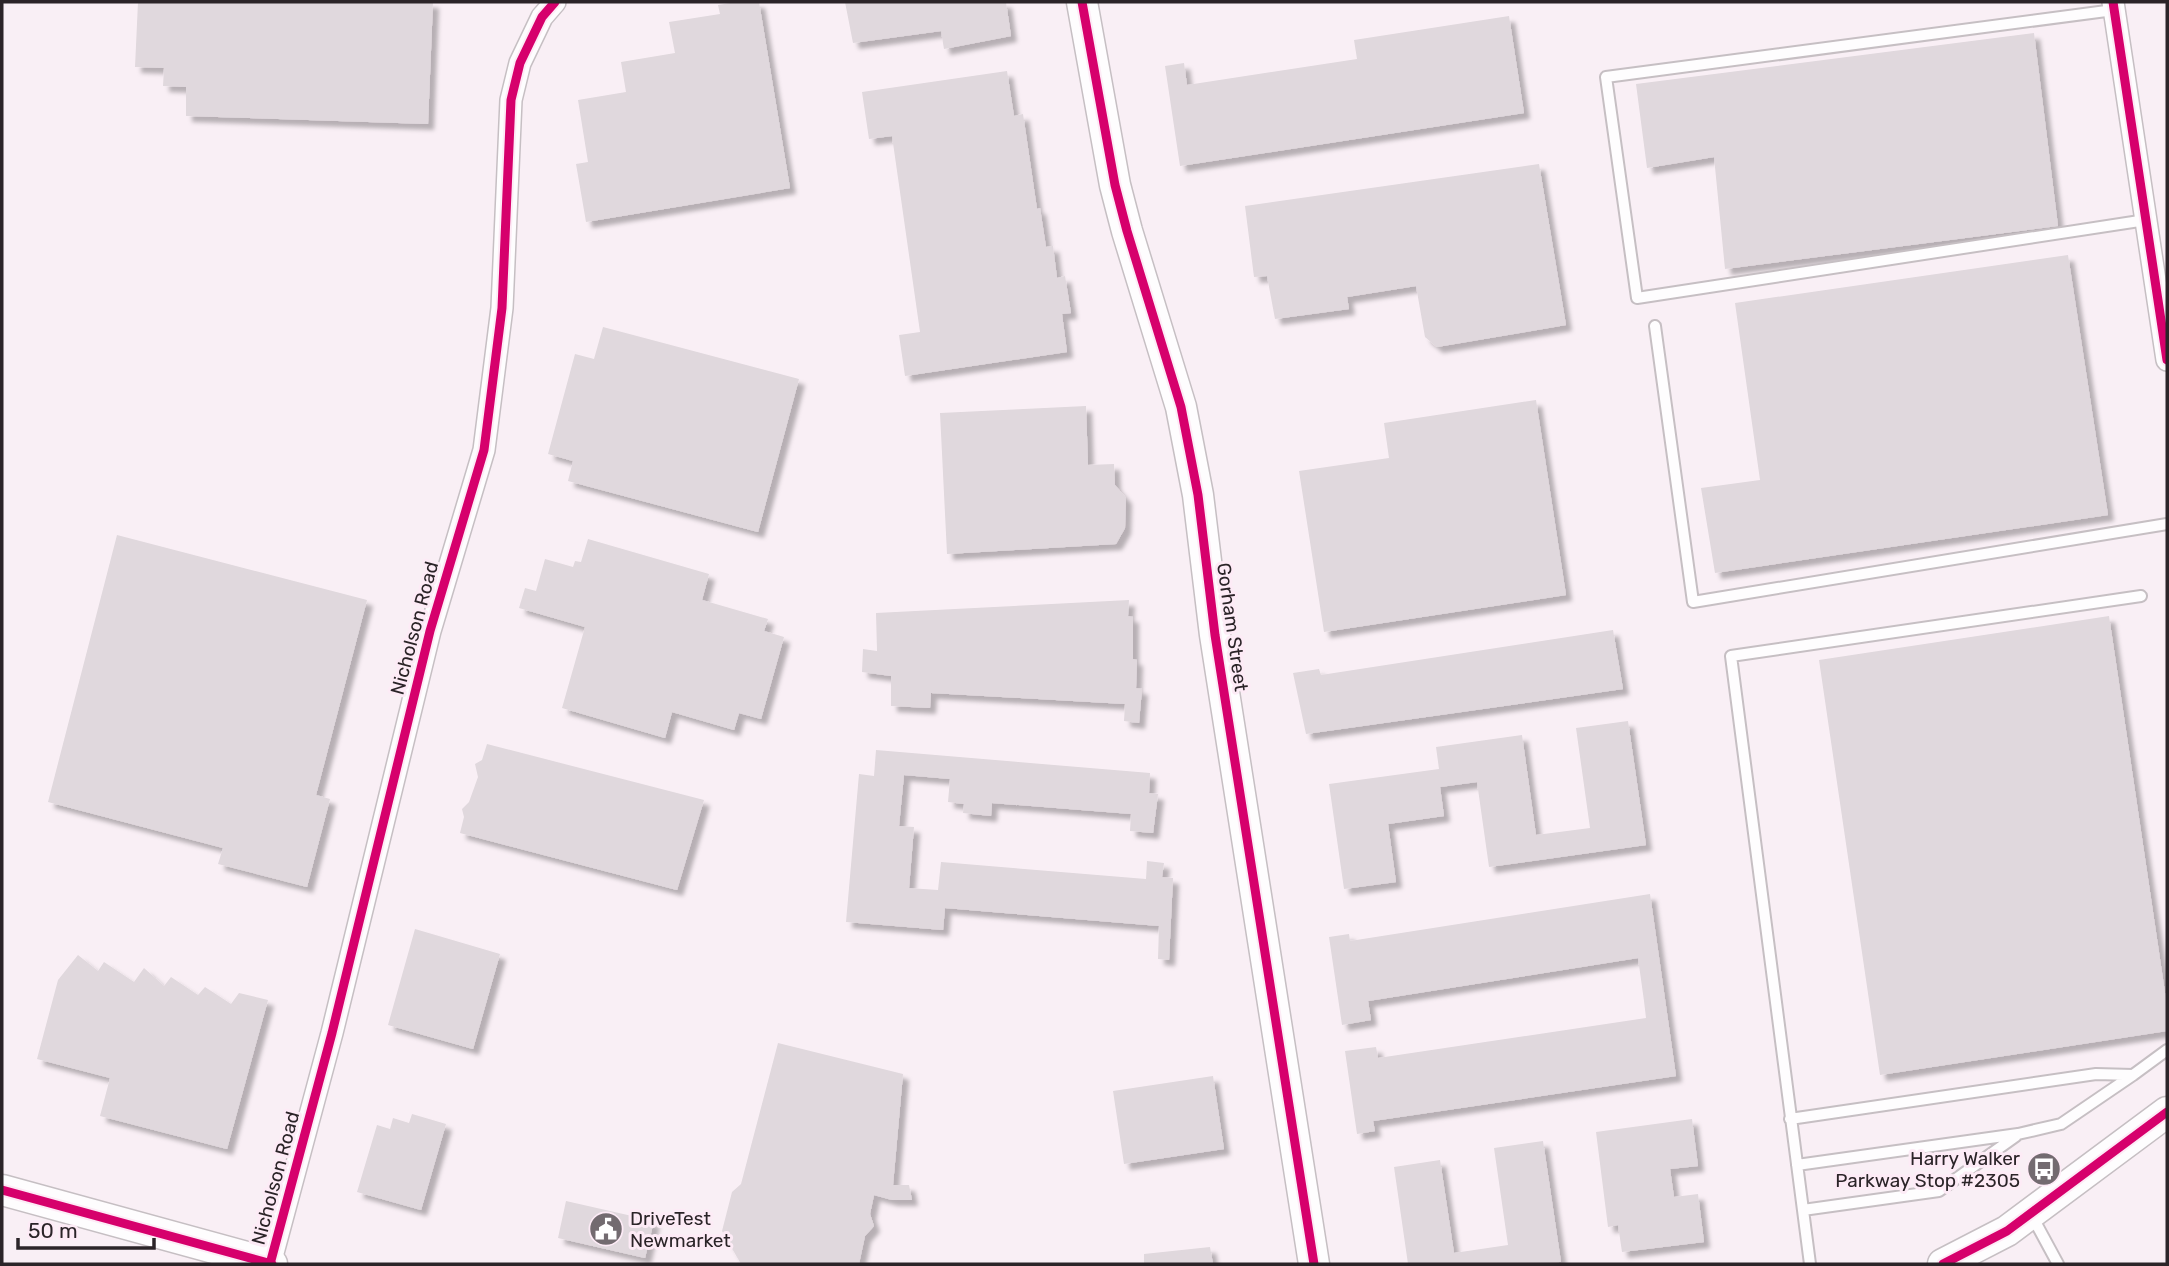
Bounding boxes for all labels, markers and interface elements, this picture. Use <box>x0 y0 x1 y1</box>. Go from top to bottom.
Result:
street label: Nicholson Road <box>386 559 443 697</box>
street label: Gorham Street <box>1212 561 1253 693</box>
street label: Nicholson Road <box>247 1109 304 1247</box>
place label: Harry Walker Parkway Stop #2305 <box>1835 1147 2021 1192</box>
bus stop icon: Harry Walker Parkway Stop #2305 <box>2025 1150 2063 1188</box>
scale bar <box>18 1206 154 1250</box>
place label: DriveTest Newmarket <box>630 1207 731 1252</box>
public building icon: DriveTest Newmarket <box>587 1210 625 1248</box>
text: 50 m <box>28 1218 78 1243</box>

